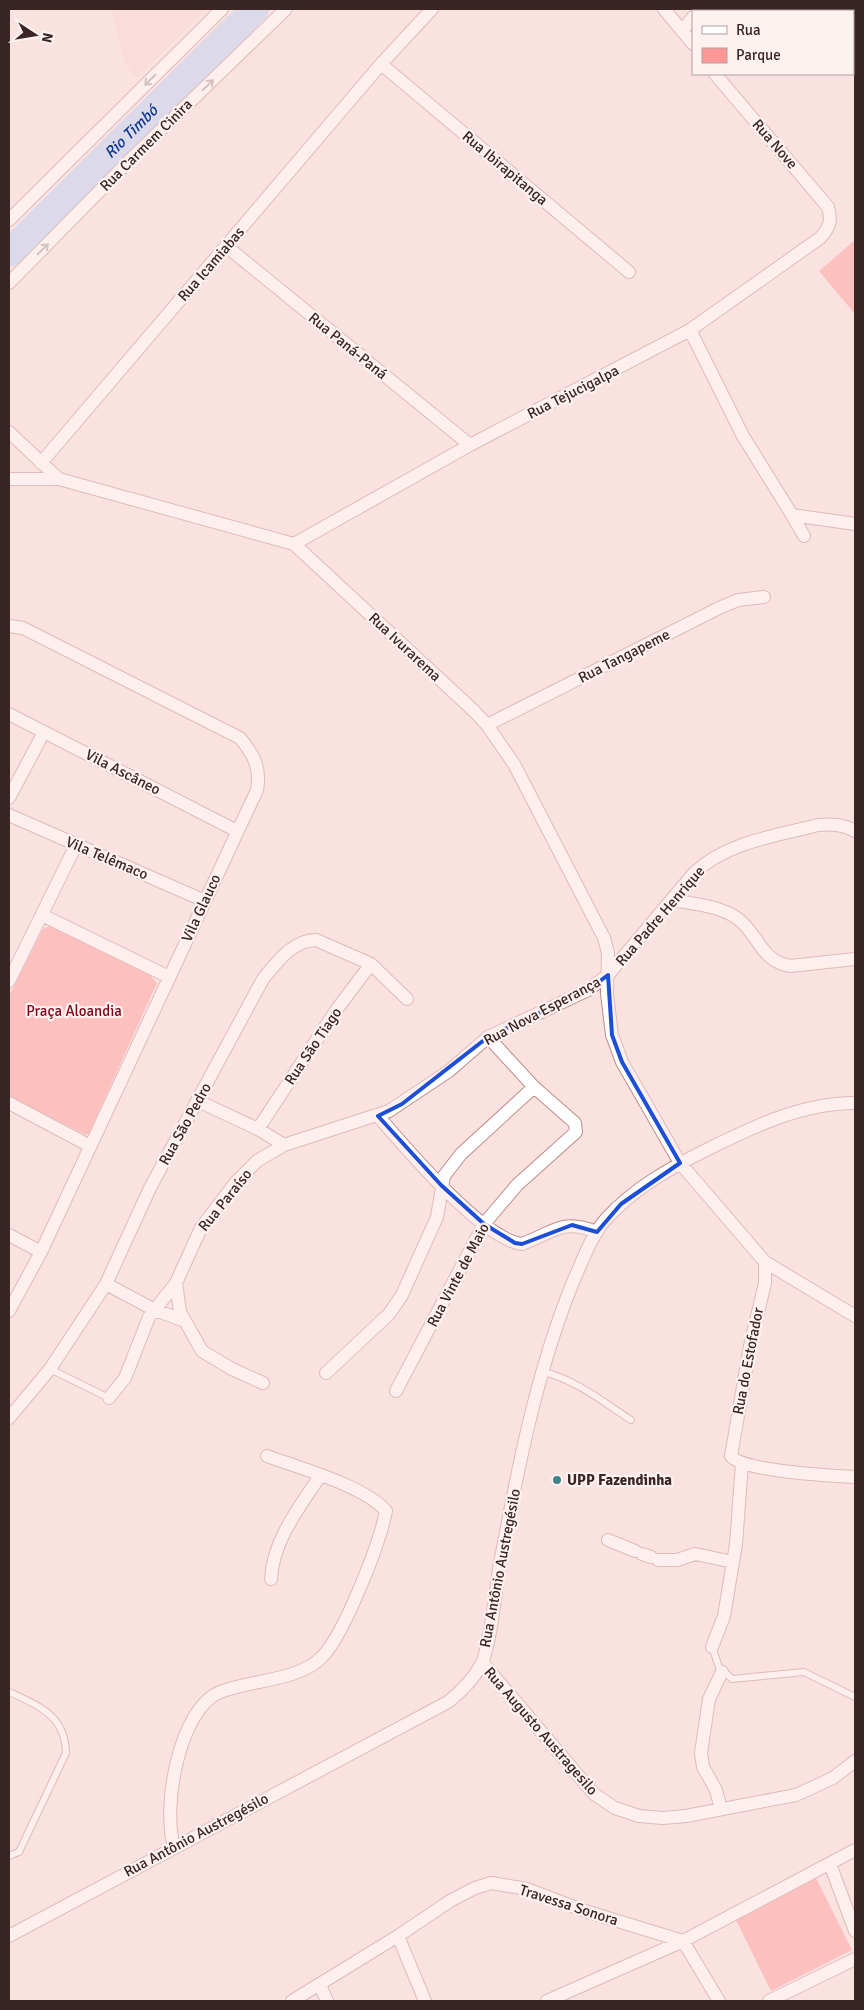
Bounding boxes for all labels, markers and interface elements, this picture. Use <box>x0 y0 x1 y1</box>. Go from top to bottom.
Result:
north arrow <box>10 10 60 60</box>
legend <box>692 10 854 75</box>
text: Rua <box>736 21 761 39</box>
text: N <box>38 31 57 44</box>
text: Parque <box>736 46 781 64</box>
one-way arrow <box>144 74 156 86</box>
one-way arrow <box>202 79 214 91</box>
street label: Rua Carmem Cinira <box>96 95 196 195</box>
water label: Rio Timbó <box>100 100 163 163</box>
street label: Rua Nove <box>749 116 801 172</box>
street label: Rua Ibirapitanga <box>459 127 551 209</box>
street label: Rua Icamiabas <box>174 223 248 305</box>
one-way arrow <box>37 242 49 255</box>
street label: Rua Paná-Paná <box>305 309 391 383</box>
street label: Rua Tejucigalpa <box>524 361 622 423</box>
street label: Rua Ivurarema <box>365 609 445 685</box>
street label: Rua Tangapeme <box>575 625 673 687</box>
street label: Vila Ascâneo <box>82 745 164 799</box>
street label: Vila Telêmaco <box>63 833 151 883</box>
street label: Rua Padre Henrique <box>612 862 708 970</box>
street label: Vila Glauco <box>177 871 225 945</box>
street label: Rua Nova Esperança <box>481 973 603 1049</box>
park label: Praça Aloandia <box>26 1002 122 1020</box>
street label: Rua São Tiago <box>281 1004 346 1088</box>
street label: Rua São Pedro <box>155 1080 215 1168</box>
street label: Rua Paraíso <box>194 1165 256 1235</box>
street label: Rua Vinte de Maio <box>423 1220 493 1330</box>
street label: Rua do Estofador <box>729 1306 767 1416</box>
place label: UPP Fazendinha <box>567 1471 672 1489</box>
marker: UPP Fazendinha <box>551 1474 563 1486</box>
street label: Rua Antônio Austregésilo <box>476 1487 524 1649</box>
street label: Rua Augusto Austragesilo <box>480 1663 602 1799</box>
street label: Rua Antônio Austregésilo <box>121 1789 272 1881</box>
street label: Travessa Sonora <box>517 1881 621 1929</box>

